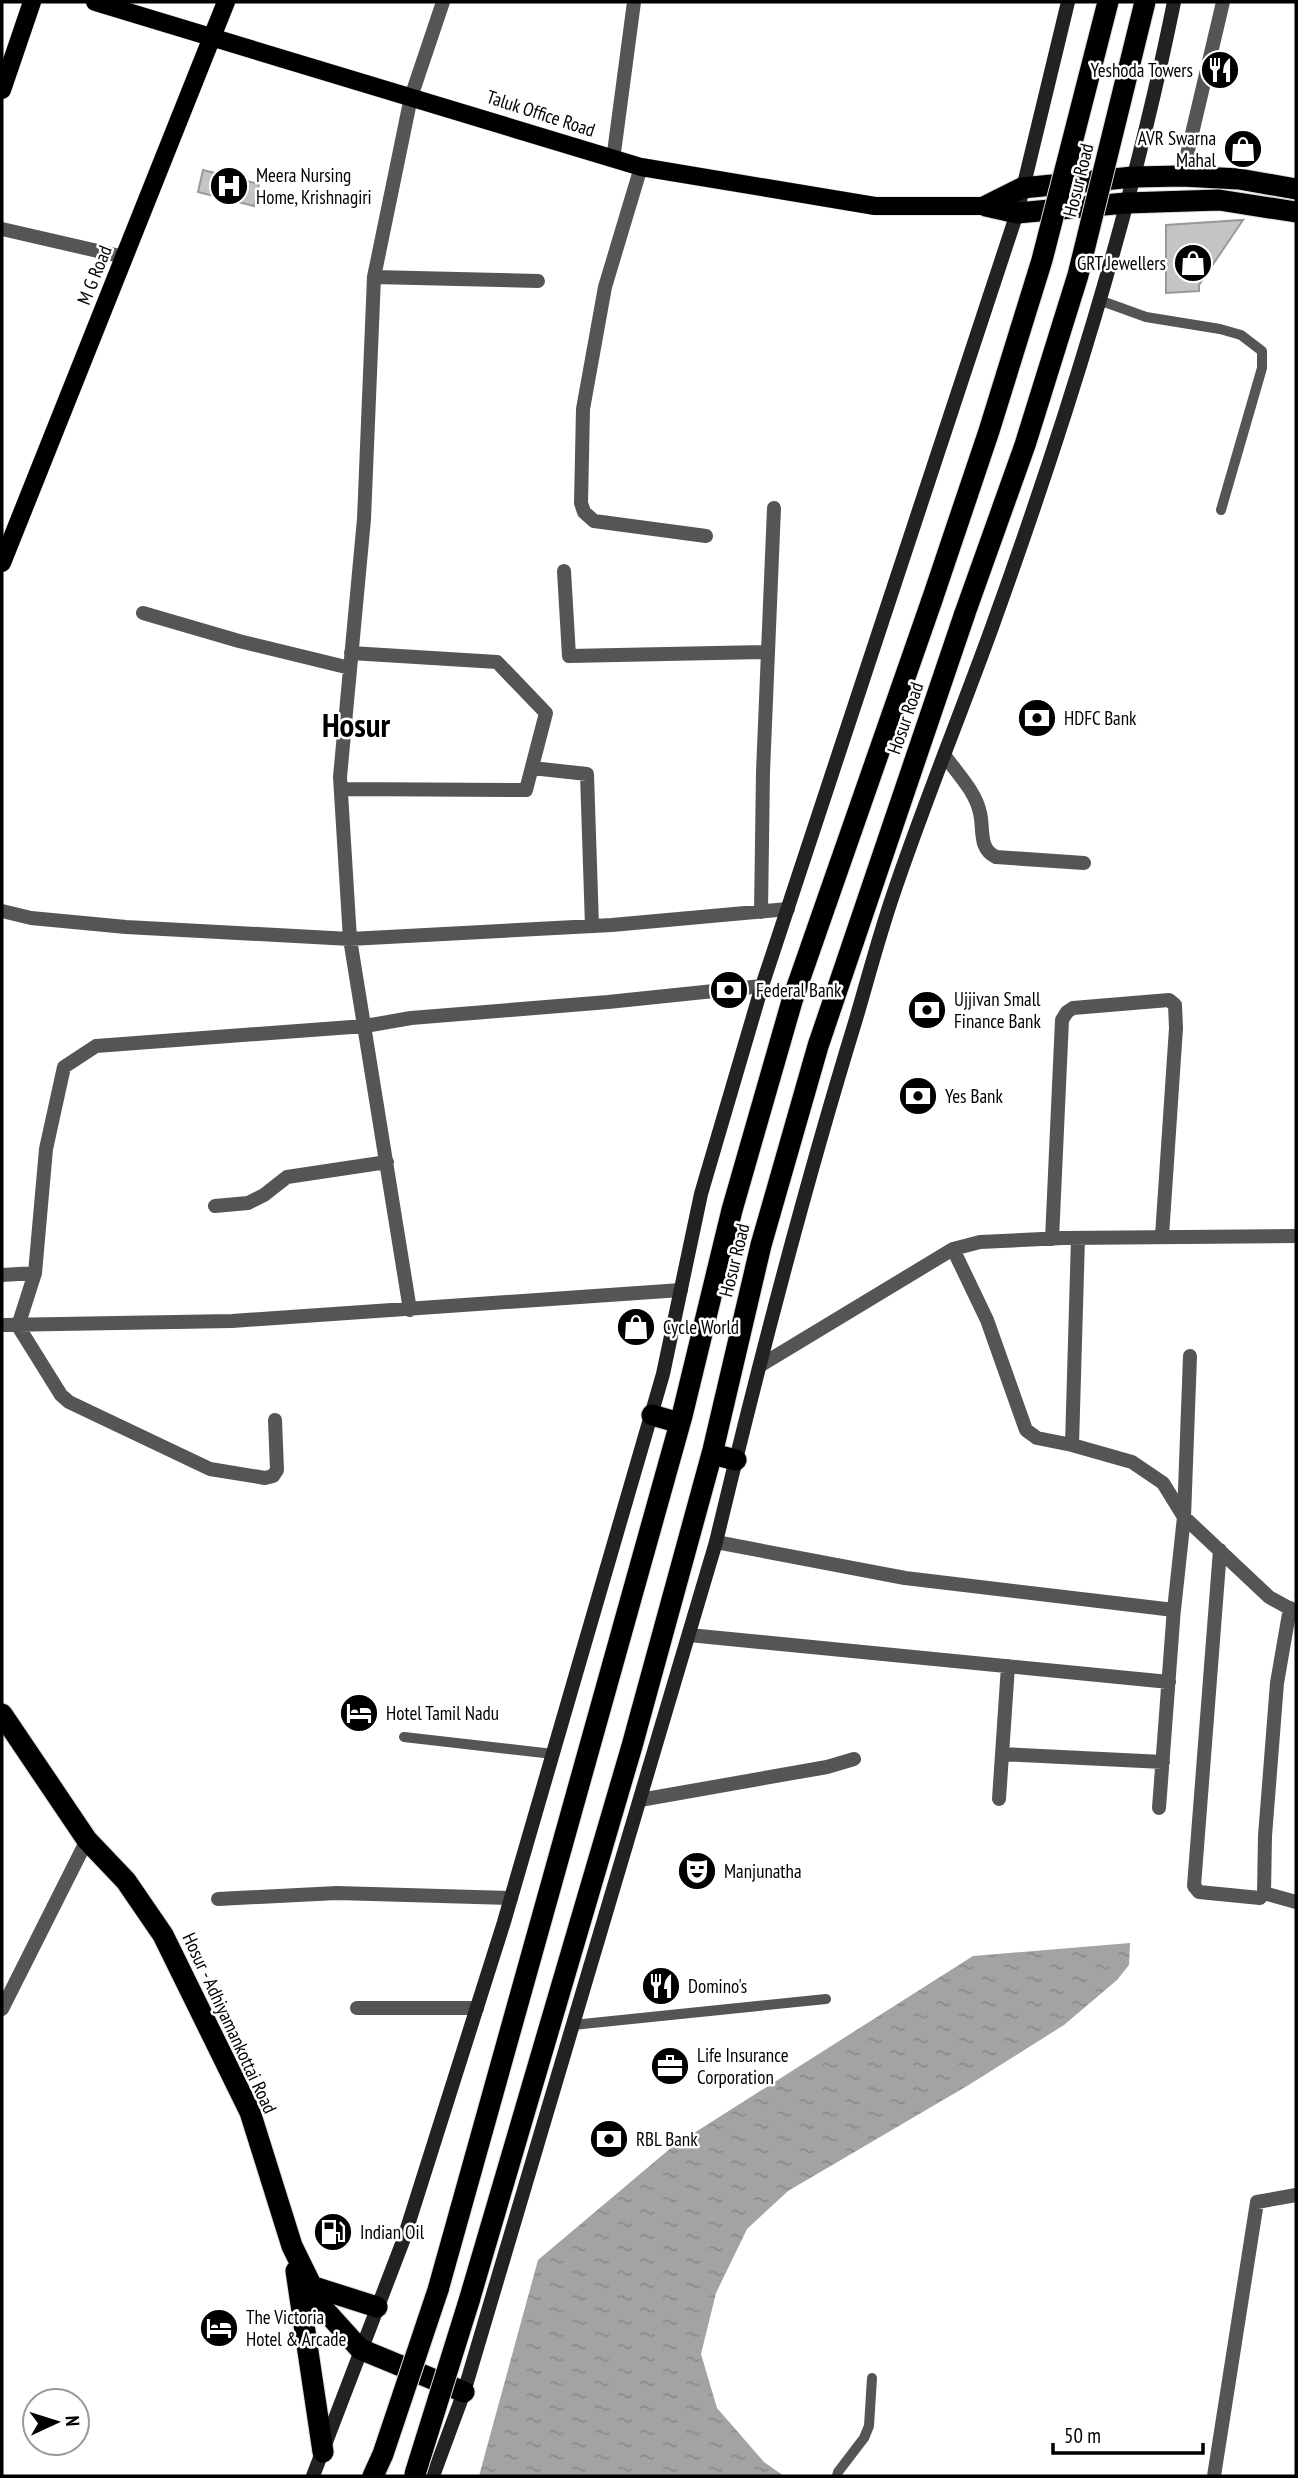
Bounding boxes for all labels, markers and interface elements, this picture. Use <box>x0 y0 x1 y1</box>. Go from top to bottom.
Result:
restaurant icon: Yeshoda Towers <box>1199 49 1241 91</box>
place label: Yeshoda Towers <box>1090 58 1193 82</box>
street label: Taluk Office Road <box>484 84 598 142</box>
place label: AVR Swarna Mahal <box>1138 126 1217 172</box>
shop icon: AVR Swarna Mahal <box>1222 128 1264 170</box>
street label: Hosur Road <box>1057 141 1099 219</box>
place label: Meera Nursing Home, Krishnagiri <box>256 163 372 209</box>
hospital icon: Meera Nursing Home, Krishnagiri <box>208 165 250 207</box>
street label: M G Road <box>71 242 117 308</box>
shop icon: GRT Jewellers <box>1172 242 1214 284</box>
place label: GRT Jewellers <box>1077 251 1166 275</box>
street label: Hosur Road <box>881 679 929 757</box>
bank icon: HDFC Bank <box>1016 697 1058 739</box>
district label: Hosur <box>322 703 390 746</box>
place label: HDFC Bank <box>1064 706 1137 730</box>
bank icon: Federal Bank <box>708 969 750 1011</box>
place label: Federal Bank <box>756 978 842 1002</box>
place label: Ujjivan Small Finance Bank <box>954 987 1041 1033</box>
bank icon: Ujjivan Small Finance Bank <box>906 989 948 1031</box>
bank icon: Yes Bank <box>897 1075 939 1117</box>
place label: Yes Bank <box>945 1084 1003 1108</box>
street label: Hosur Road <box>713 1221 755 1299</box>
shop icon: Cycle World <box>615 1306 657 1348</box>
place label: Cycle World <box>663 1315 739 1339</box>
hotel icon: Hotel Tamil Nadu <box>338 1692 380 1734</box>
place label: Hotel Tamil Nadu <box>386 1701 499 1725</box>
theatre icon: Manjunatha <box>676 1850 718 1892</box>
place label: Manjunatha <box>724 1859 802 1883</box>
street label: Hosur - Adhiyamankottai Road <box>178 1929 282 2117</box>
restaurant icon: Domino's <box>640 1965 682 2007</box>
place label: Domino's <box>688 1974 747 1998</box>
place label: Life Insurance Corporation <box>697 2043 789 2089</box>
office icon: Life Insurance Corporation <box>649 2045 691 2087</box>
bank icon: RBL Bank <box>588 2118 630 2160</box>
place label: RBL Bank <box>636 2127 698 2151</box>
fuel station icon: Indian Oil <box>312 2211 354 2253</box>
place label: Indian Oil <box>360 2220 425 2244</box>
place label: The Victoria Hotel & Arcade <box>246 2305 347 2351</box>
hotel icon: The Victoria Hotel & Arcade <box>198 2307 240 2349</box>
north arrow <box>21 2387 91 2457</box>
scale bar <box>1053 2412 1204 2456</box>
text: N <box>61 2415 85 2427</box>
text: 50 m <box>1064 2422 1101 2449</box>

